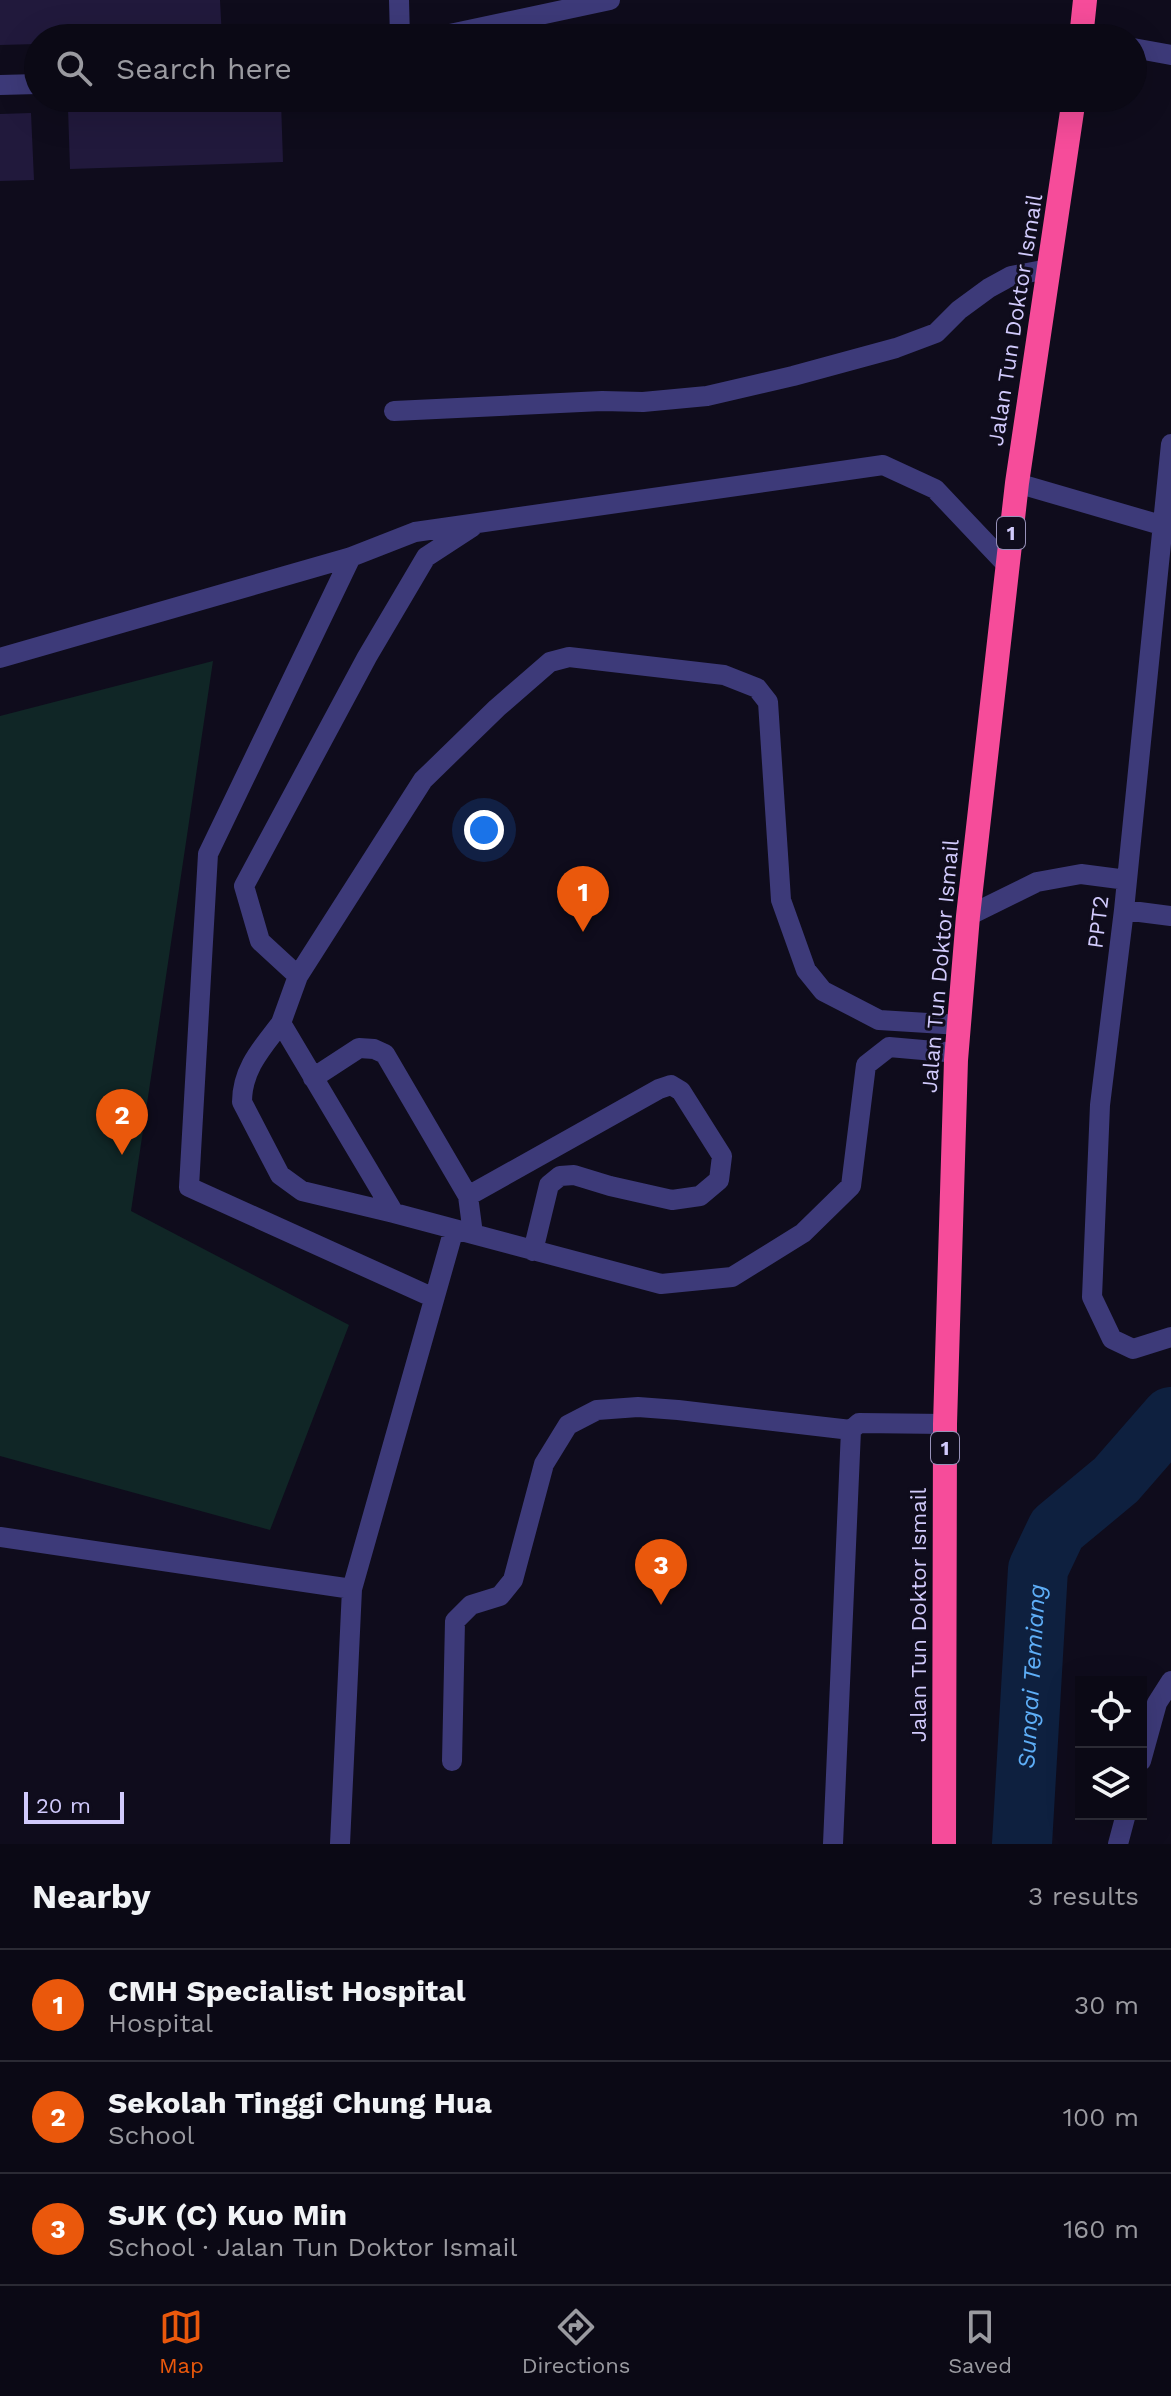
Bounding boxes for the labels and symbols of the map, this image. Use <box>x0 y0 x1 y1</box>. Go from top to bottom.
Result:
street label: Jalan Tun Doktor Ismail <box>983 192 1047 448</box>
road number: 1 <box>997 517 1025 549</box>
your location <box>464 810 504 850</box>
street label: Jalan Tun Doktor Ismail <box>916 838 964 1094</box>
pin: 1 <box>557 866 609 932</box>
street label: PPT2 <box>1082 894 1114 950</box>
pin: 2 <box>96 1089 148 1155</box>
road number: 1 <box>931 1432 959 1464</box>
street label: Jalan Tun Doktor Ismail <box>906 1487 931 1742</box>
pin: 3 <box>635 1539 687 1605</box>
water label: Sungai Temiang <box>1012 1583 1051 1770</box>
scale bar <box>24 1788 124 1824</box>

